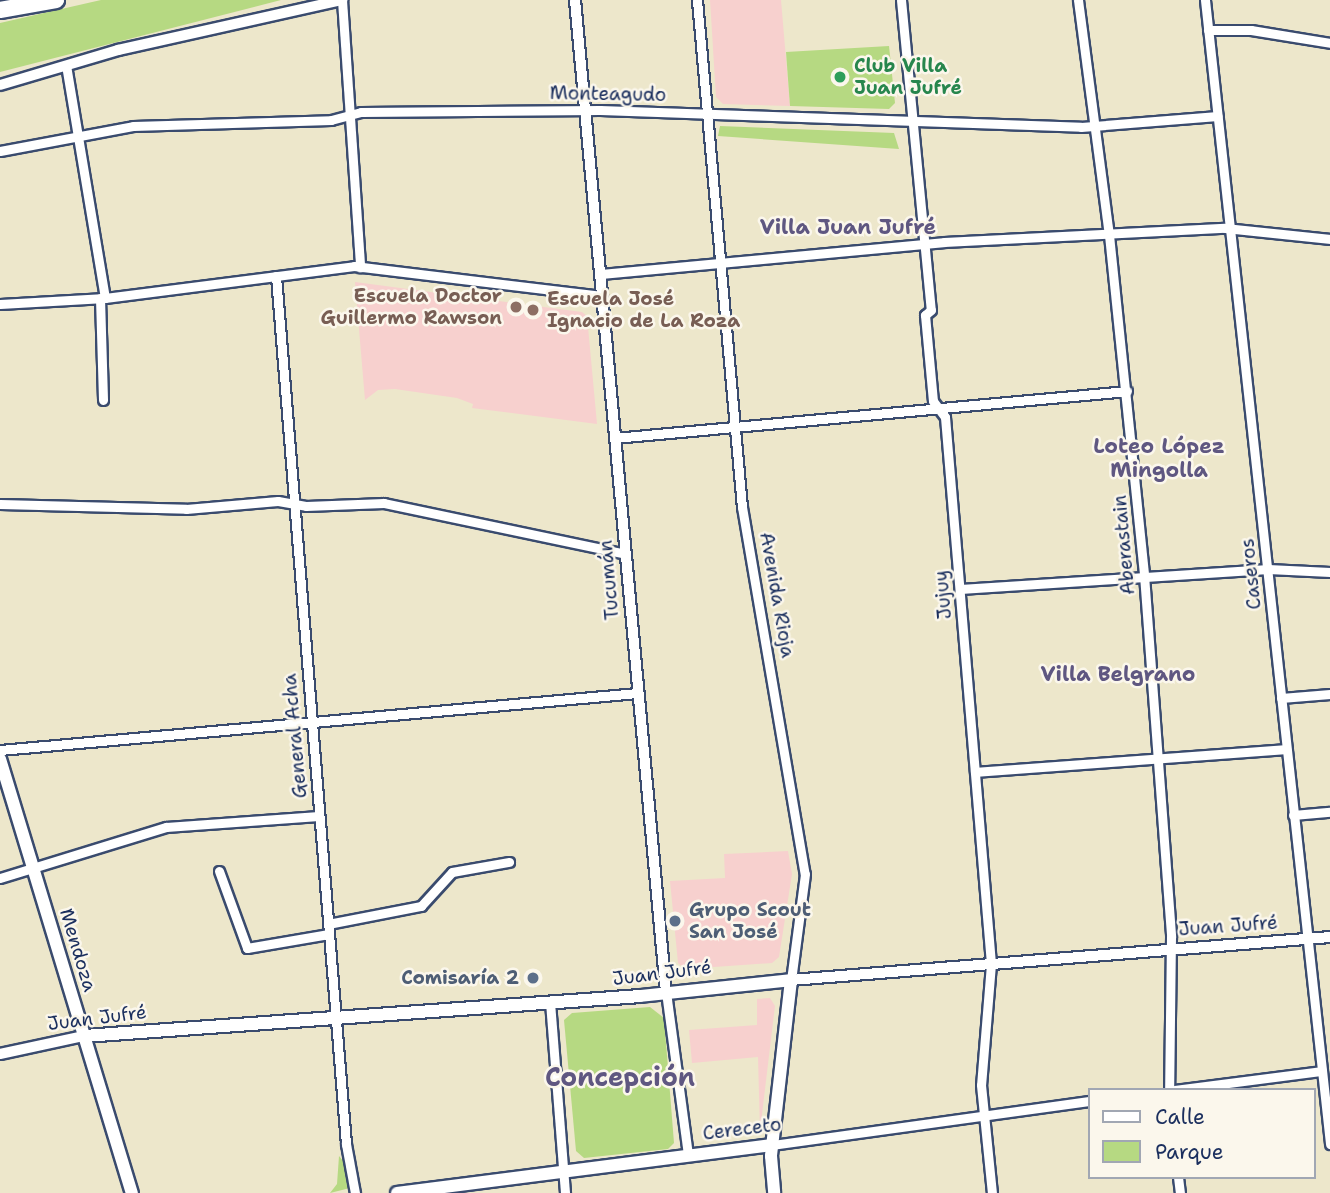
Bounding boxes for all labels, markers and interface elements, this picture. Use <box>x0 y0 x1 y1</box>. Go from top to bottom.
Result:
place label: Club Villa Juan Jufré <box>854 55 962 99</box>
marker: Club Villa Juan Jufré <box>832 69 848 85</box>
street label: Monteagudo <box>549 82 667 106</box>
district label: Villa Juan Jufré <box>760 214 936 240</box>
place label: Escuela Doctor Guillermo Rawson <box>321 285 502 329</box>
place label: Escuela José Ignacio de La Roza <box>547 288 740 332</box>
marker: Escuela Doctor Guillermo Rawson <box>508 299 524 315</box>
marker: Escuela José Ignacio de La Roza <box>525 302 541 318</box>
district label: Loteo López Mingolla <box>1093 433 1225 483</box>
street label: Aberastain <box>1108 494 1140 596</box>
street label: Avenida Rioja <box>755 530 799 660</box>
street label: Caseros <box>1236 537 1266 611</box>
street label: Tucumán <box>594 539 624 621</box>
street label: Jujuy <box>930 570 956 620</box>
district label: Villa Belgrano <box>1041 661 1195 687</box>
street label: General Acha <box>278 673 312 799</box>
place label: Grupo Scout San José <box>689 899 811 943</box>
street label: Mendoza <box>55 906 101 994</box>
street label: Juan Jufré <box>1178 911 1278 941</box>
marker: Grupo Scout San José <box>667 913 683 929</box>
street label: Juan Jufré <box>611 956 713 990</box>
place label: Comisaría 2 <box>401 967 519 989</box>
marker: Comisaría 2 <box>525 970 541 986</box>
street label: Juan Jufré <box>46 1001 148 1035</box>
district label: Concepción <box>545 1061 695 1093</box>
legend <box>1088 1088 1316 1179</box>
text: Calle <box>1155 1103 1205 1131</box>
street label: Cereceto <box>701 1113 783 1145</box>
text: Parque <box>1155 1138 1224 1166</box>

